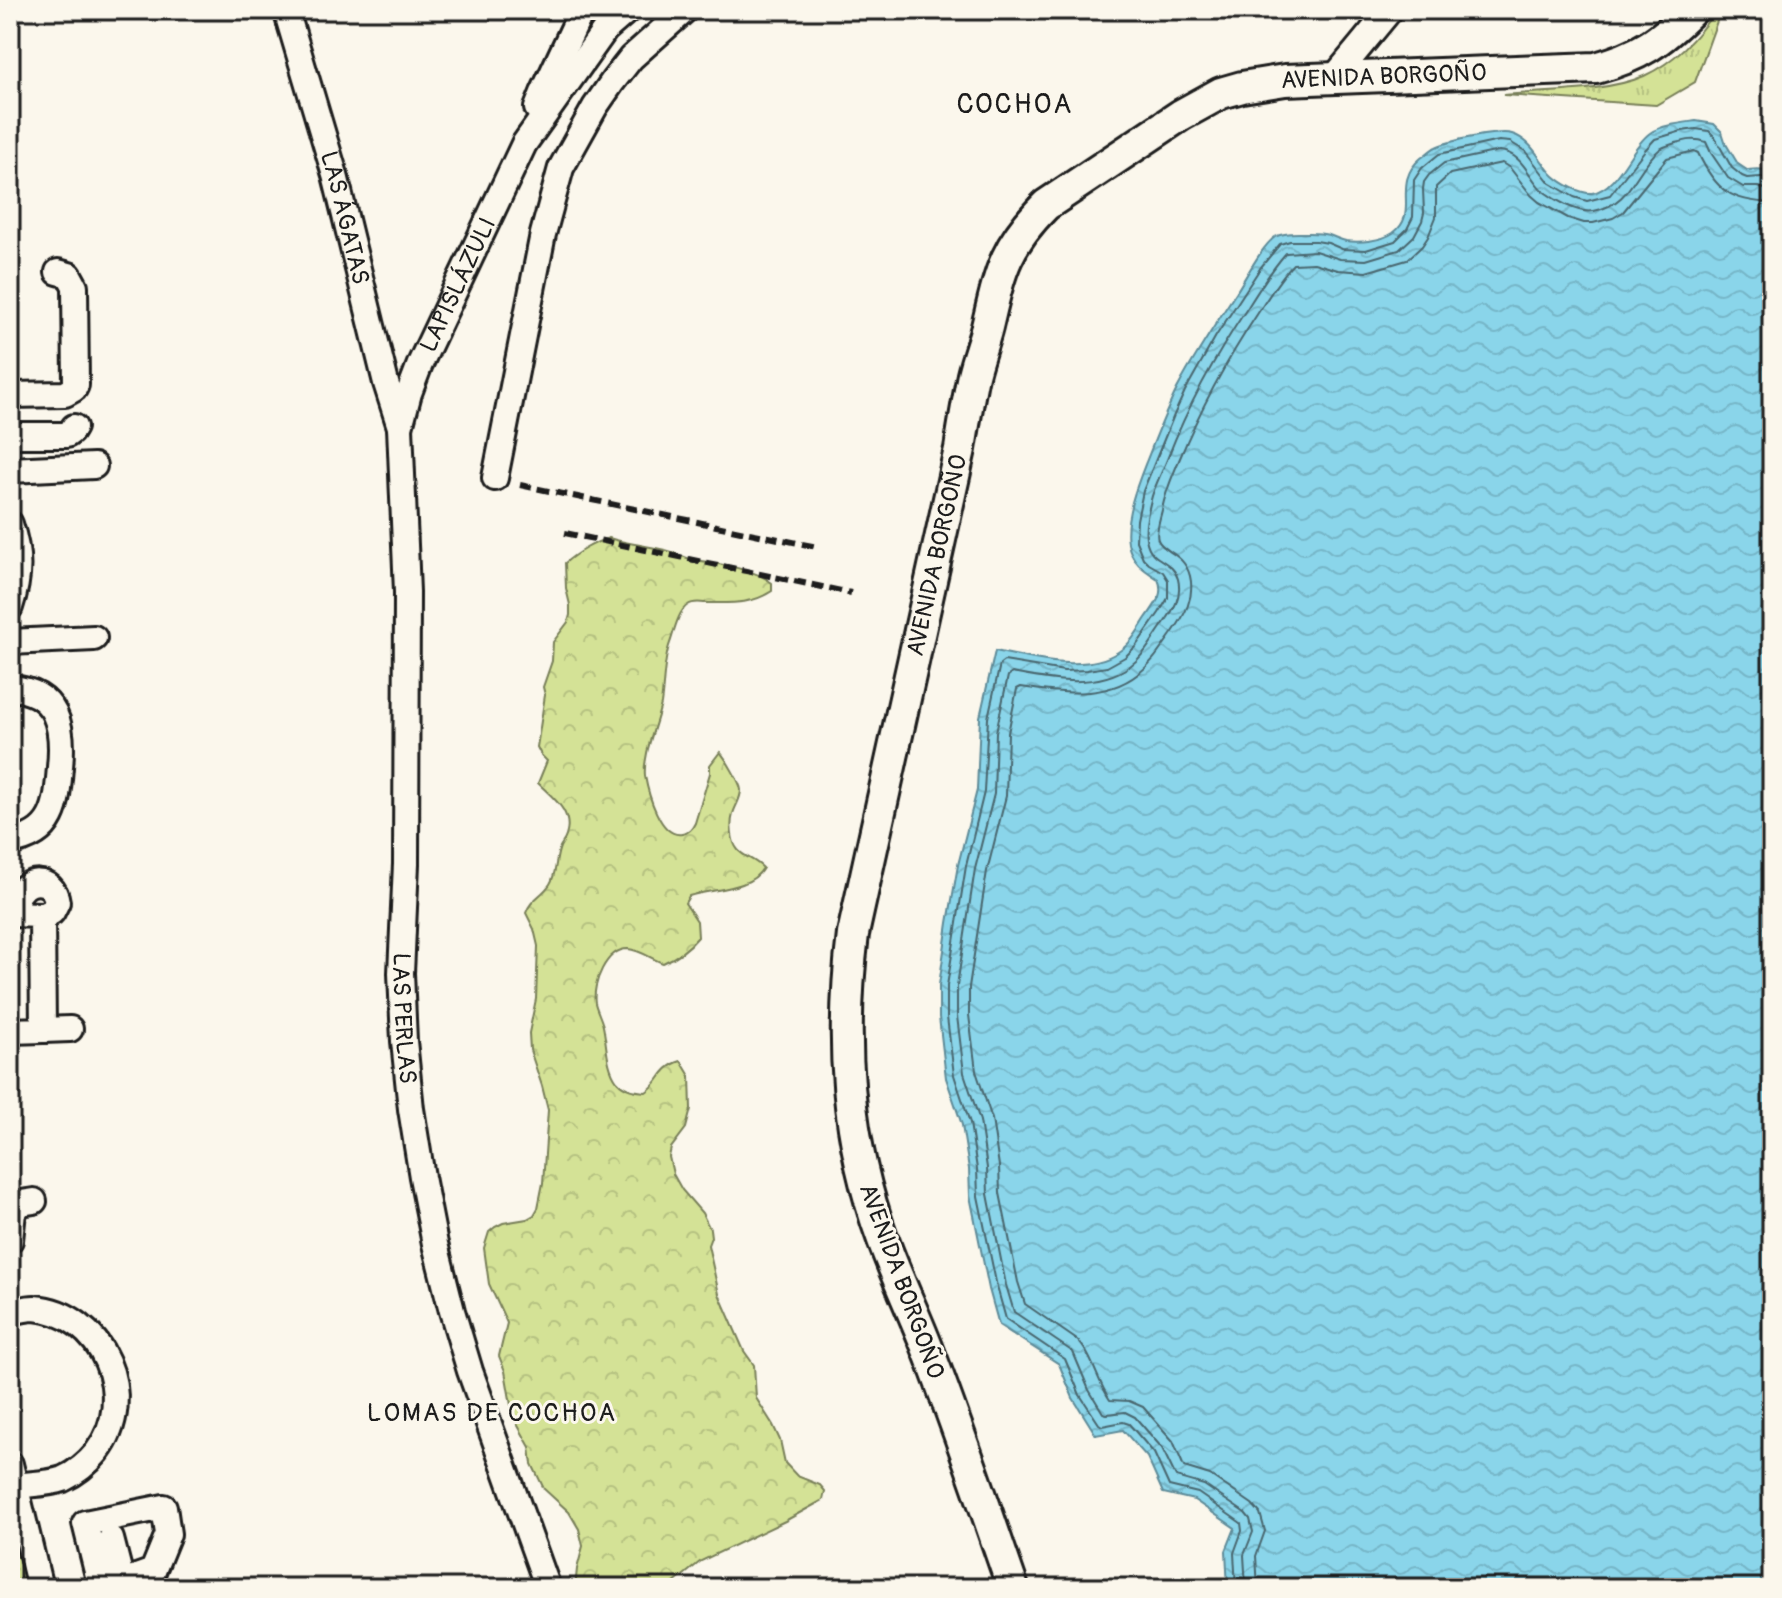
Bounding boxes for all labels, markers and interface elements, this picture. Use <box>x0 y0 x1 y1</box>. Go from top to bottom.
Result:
street label: AVENIDA BORGOÑO <box>1280 58 1487 95</box>
district label: COCHOA <box>957 87 1073 122</box>
street label: LAS ÁGATAS <box>314 148 375 287</box>
street label: LAPISLÁZULI <box>414 213 502 357</box>
street label: AVENIDA BORGOÑO <box>901 452 973 659</box>
street label: LAS PERLAS <box>386 952 422 1085</box>
street label: AVENIDA BORGOÑO <box>853 1180 950 1383</box>
district label: LOMAS DE COCHOA <box>367 1397 617 1429</box>

